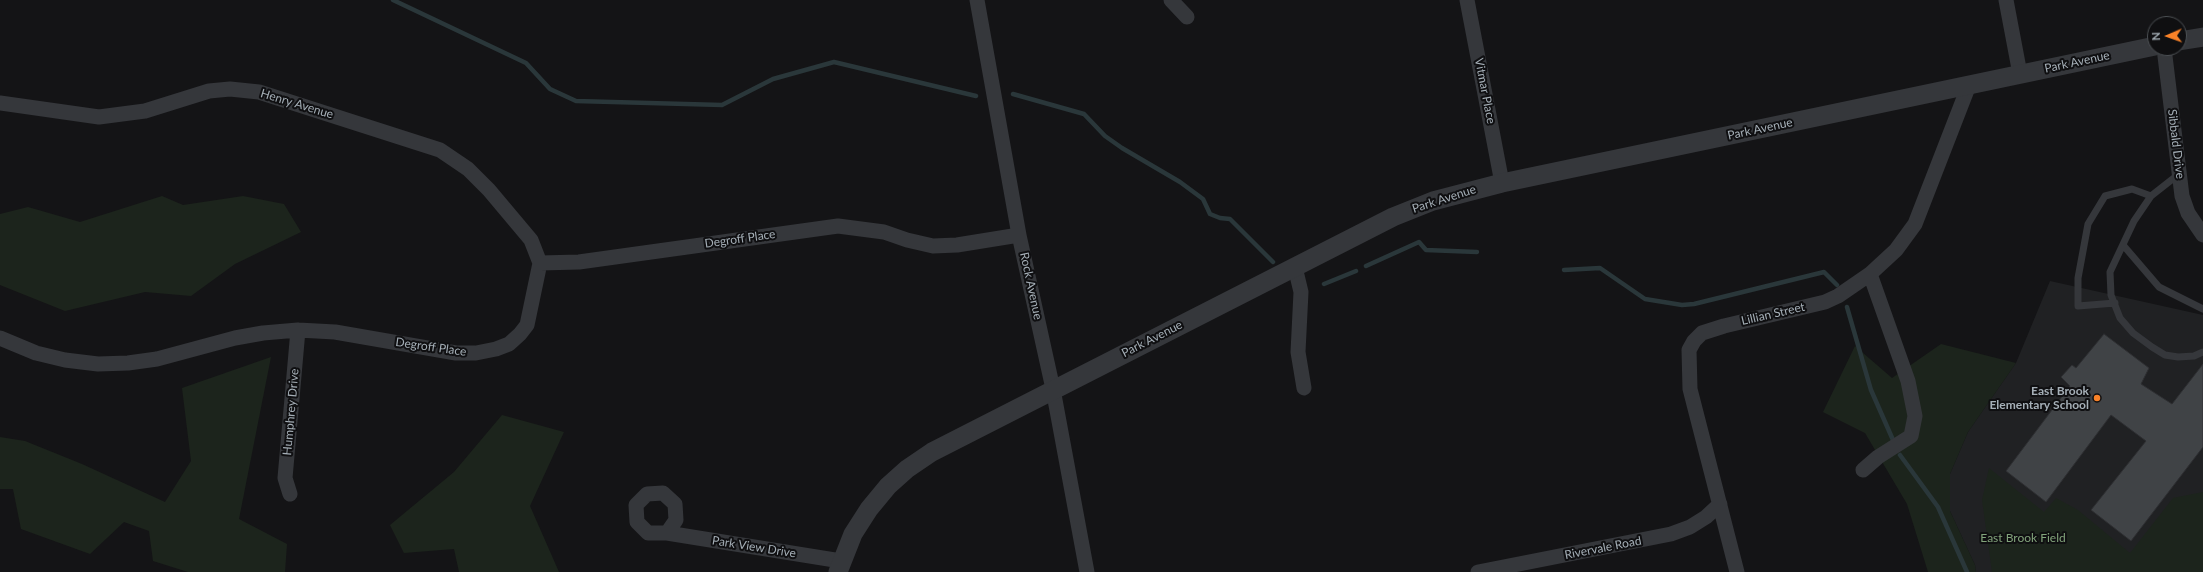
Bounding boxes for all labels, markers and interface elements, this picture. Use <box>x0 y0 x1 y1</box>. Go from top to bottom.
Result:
north arrow <box>2147 16 2187 56</box>
text: N <box>2149 32 2162 41</box>
street label: Park Avenue <box>2043 48 2111 76</box>
street label: Vitmar Place <box>1472 57 1498 125</box>
street label: Henry Avenue <box>259 86 335 122</box>
street label: Sibbald Drive <box>2165 108 2187 180</box>
street label: Park Avenue <box>1726 115 1794 143</box>
street label: Park Avenue <box>1410 182 1478 216</box>
street label: Degroff Place <box>704 227 776 251</box>
street label: Rock Avenue <box>1017 251 1045 321</box>
street label: Lillian Street <box>1740 300 1806 328</box>
street label: Park Avenue <box>1119 318 1185 360</box>
street label: Degroff Place <box>395 335 467 359</box>
street label: Humphrey Drive <box>280 368 302 456</box>
place label: East Brook Elementary School <box>1989 384 2089 412</box>
marker: East Brook Elementary School <box>2092 393 2102 403</box>
park label: East Brook Field <box>1980 531 2066 545</box>
street label: Park View Drive <box>711 533 797 561</box>
street label: Rivervale Road <box>1563 533 1643 563</box>

